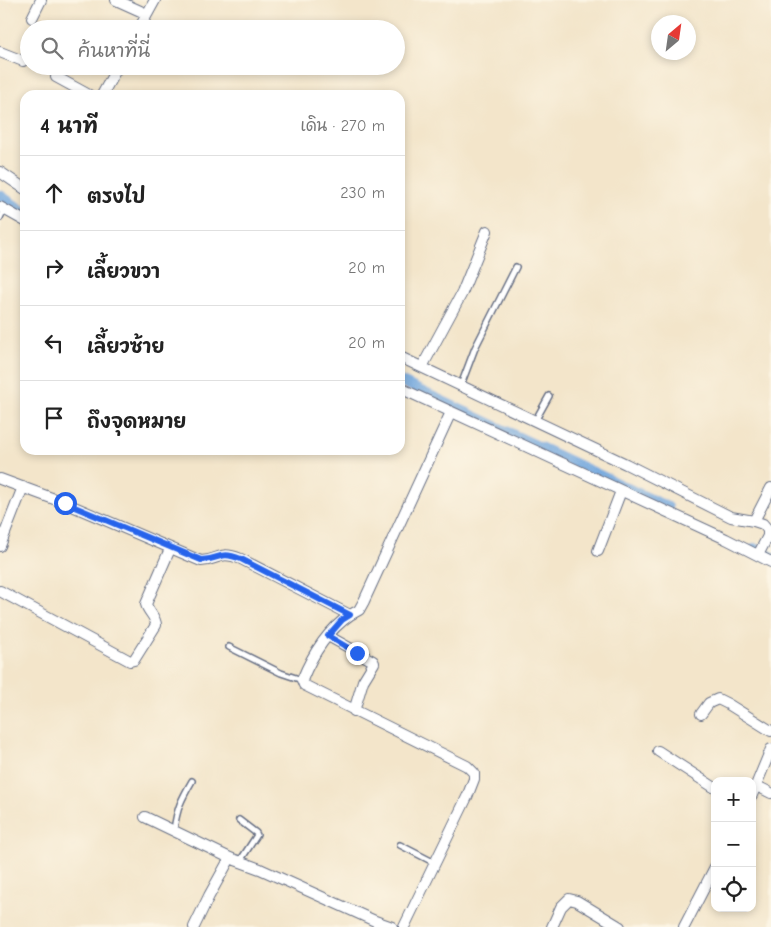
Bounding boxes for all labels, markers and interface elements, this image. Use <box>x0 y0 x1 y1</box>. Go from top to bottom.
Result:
north arrow <box>651 15 696 60</box>
search box <box>20 20 405 75</box>
icon: search <box>38 34 66 62</box>
text: ค้นหาที่นี่ <box>78 40 150 62</box>
text: 4 นาที <box>40 114 98 138</box>
text: เดิน · 270 m <box>300 117 385 135</box>
icon: ahead <box>40 179 68 207</box>
text: 230 m <box>340 184 385 202</box>
text: ตรงไป <box>87 186 145 208</box>
icon: right <box>40 254 68 282</box>
text: 20 m <box>348 259 385 277</box>
text: เลี้ยวขวา <box>87 261 160 283</box>
icon: left <box>40 329 68 357</box>
text: 20 m <box>348 334 385 352</box>
text: เลี้ยวซ้าย <box>87 336 164 358</box>
icon: arrive <box>40 404 68 432</box>
text: ถึงจุดหมาย <box>87 411 186 433</box>
route start <box>54 492 77 515</box>
route end <box>346 642 369 665</box>
map controls <box>711 777 756 912</box>
button: + <box>711 777 756 822</box>
button: − <box>711 822 756 867</box>
button: locate <box>711 867 756 912</box>

